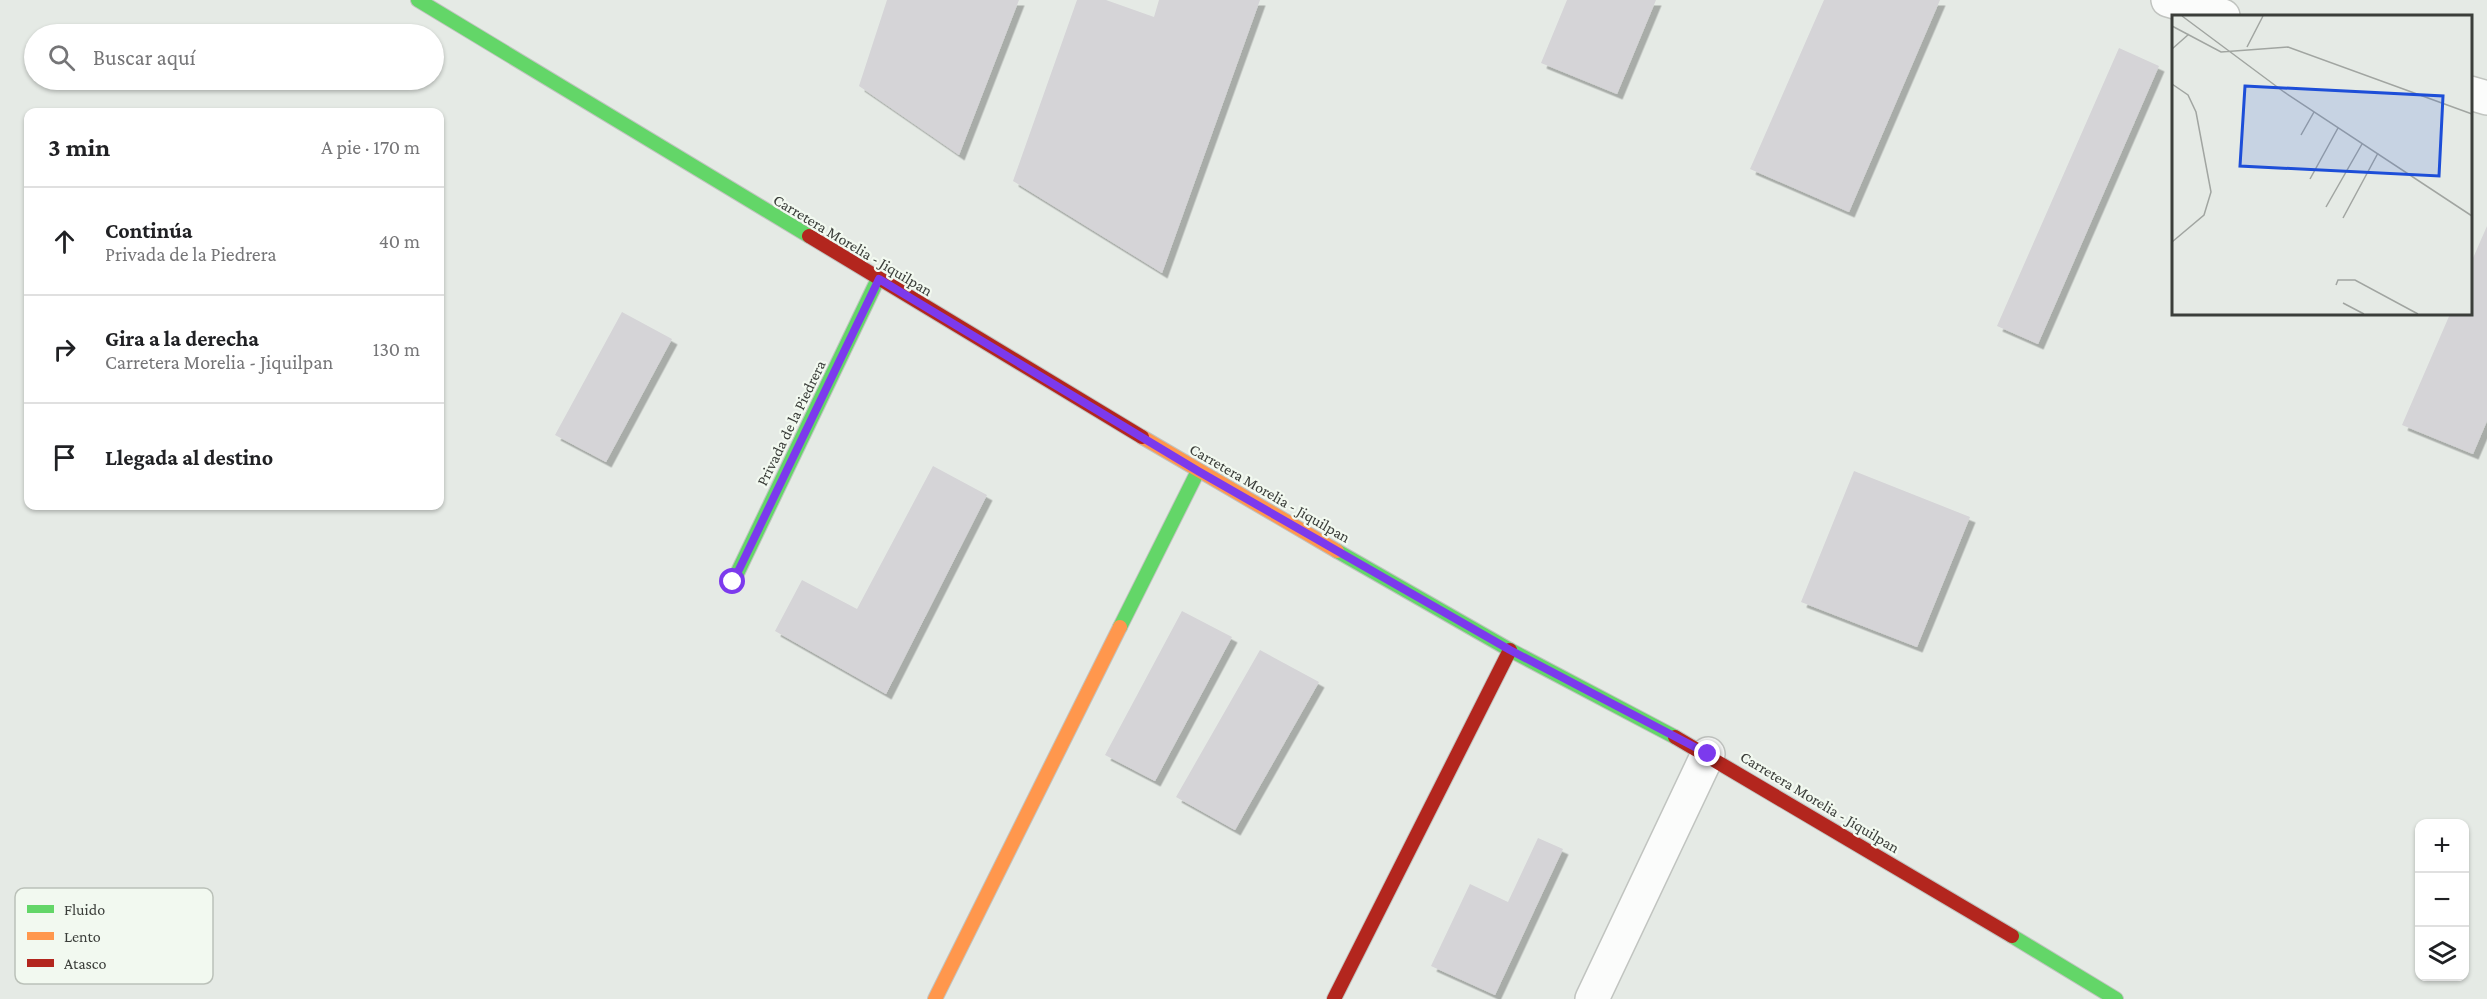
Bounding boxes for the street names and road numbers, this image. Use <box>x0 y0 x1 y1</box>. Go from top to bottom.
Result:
street label: Carretera Morelia - Jiquilpan <box>770 191 936 300</box>
street label: Privada de la Piedrera <box>753 357 829 488</box>
street label: Carretera Morelia - Jiquilpan <box>1186 440 1354 547</box>
street label: Carretera Morelia - Jiquilpan <box>1737 748 1903 857</box>

